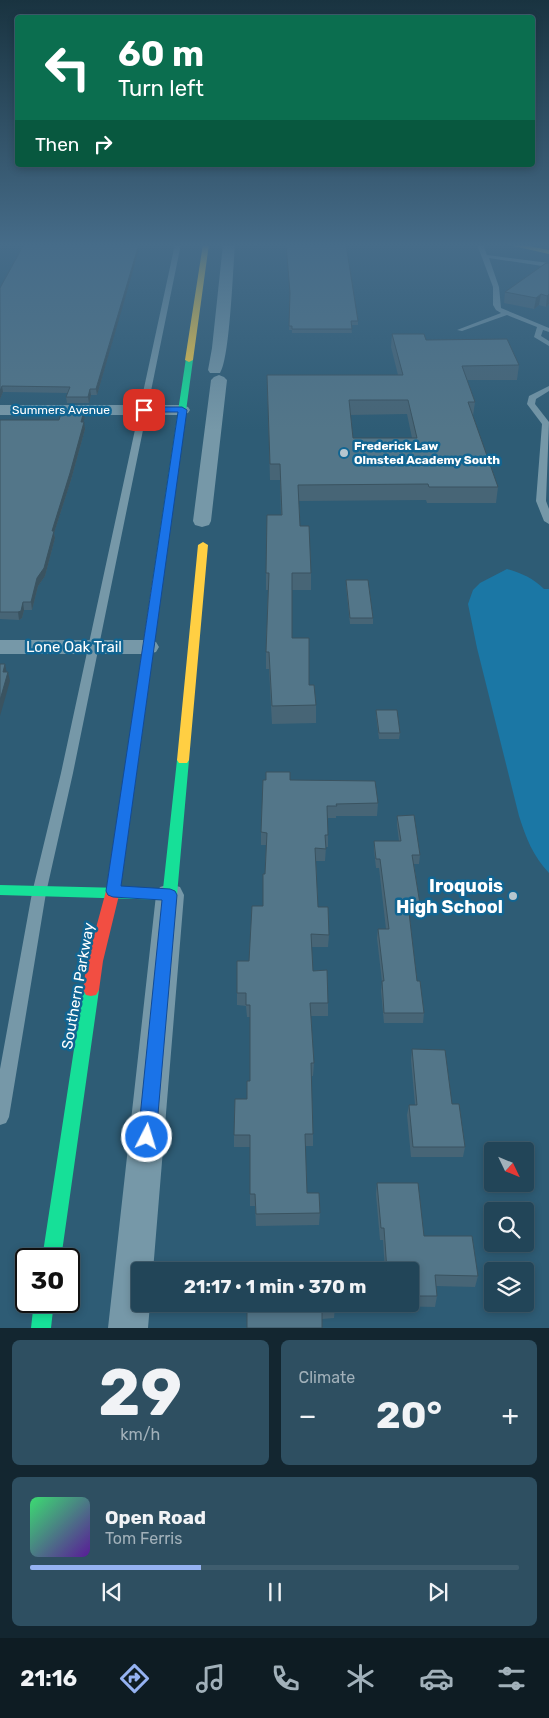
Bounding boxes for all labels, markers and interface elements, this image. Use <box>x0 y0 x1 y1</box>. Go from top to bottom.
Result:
text: 60 m <box>118 33 204 75</box>
icon: left <box>35 35 100 100</box>
text: Turn left <box>118 75 204 102</box>
icon: right <box>89 130 117 158</box>
text: Then <box>35 133 79 156</box>
pin <box>123 389 165 431</box>
icon: arrive <box>130 396 158 424</box>
street label: Summers Avenue <box>12 403 110 417</box>
place label: Frederick Law Olmsted Academy South <box>354 439 500 467</box>
marker: Frederick Law Olmsted Academy South <box>338 447 350 459</box>
street label: Lone Oak Trail <box>26 638 122 656</box>
place label: Iroquois High School <box>396 875 503 918</box>
marker: Iroquois High School <box>507 890 519 902</box>
street label: Southern Parkway <box>58 921 98 1051</box>
position arrow <box>120 1110 172 1162</box>
north arrow <box>484 1142 534 1192</box>
map controls <box>484 1142 534 1312</box>
button: search <box>484 1202 534 1252</box>
speed limit sign: 30 <box>15 1248 80 1313</box>
button: layers <box>484 1262 534 1312</box>
text: 21:17 · 1 min · 370 m <box>184 1275 366 1298</box>
text: 29 <box>98 1354 182 1431</box>
text: Climate <box>299 1368 355 1387</box>
text: 20° <box>376 1392 442 1438</box>
text: − <box>299 1399 317 1432</box>
text: + <box>502 1399 519 1432</box>
text: km/h <box>120 1425 160 1444</box>
text: Open Road <box>105 1506 206 1529</box>
text: Tom Ferris <box>105 1529 182 1548</box>
icon: previous <box>98 1578 126 1606</box>
icon: pause <box>261 1578 289 1606</box>
icon: next <box>424 1578 452 1606</box>
icon: directions <box>117 1661 152 1696</box>
icon: music <box>193 1661 228 1696</box>
icon: phone <box>268 1661 303 1696</box>
icon: climate <box>343 1661 378 1696</box>
icon: car <box>419 1661 454 1696</box>
icon: filters <box>494 1661 529 1696</box>
text: 21:16 <box>20 1665 77 1692</box>

